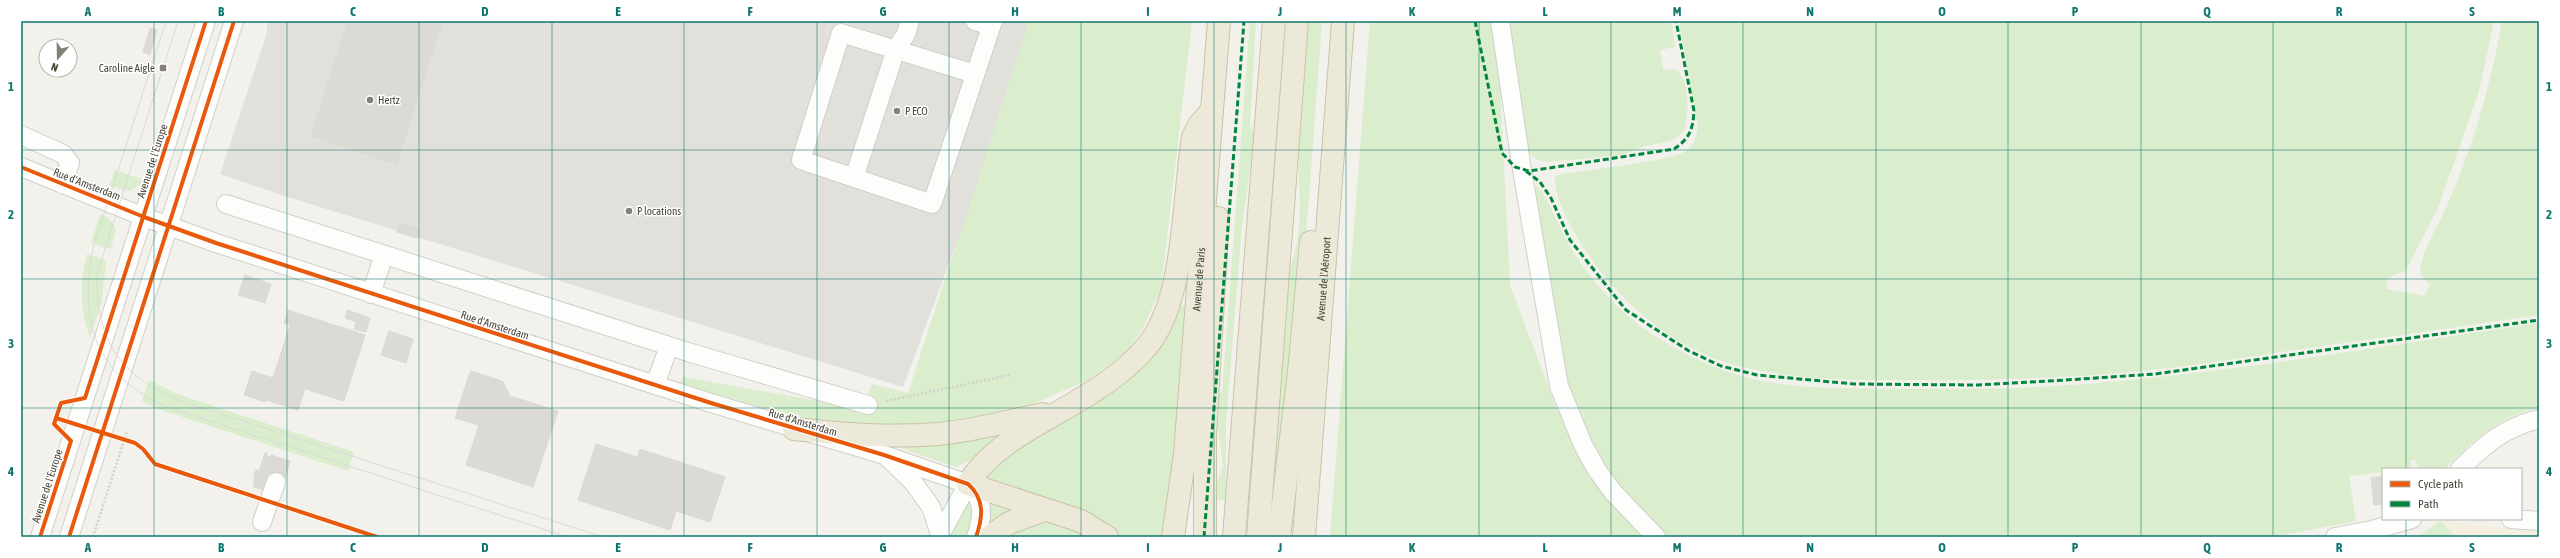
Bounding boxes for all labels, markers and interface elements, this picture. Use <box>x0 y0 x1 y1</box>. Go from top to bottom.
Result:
text: A <box>84 4 92 19</box>
text: B <box>218 4 225 19</box>
text: C <box>350 4 356 19</box>
text: D <box>481 4 489 19</box>
text: E <box>615 4 621 19</box>
text: F <box>747 4 753 19</box>
text: G <box>880 4 887 19</box>
text: H <box>1011 4 1019 19</box>
text: I <box>1146 4 1150 19</box>
text: J <box>1277 4 1282 19</box>
text: K <box>1409 4 1416 19</box>
text: L <box>1542 4 1548 19</box>
text: M <box>1673 4 1682 19</box>
text: N <box>1806 4 1814 19</box>
text: O <box>1938 4 1946 19</box>
text: P <box>2072 4 2079 19</box>
text: Q <box>2203 4 2211 19</box>
text: R <box>2336 4 2343 19</box>
text: S <box>2469 4 2475 19</box>
north arrow <box>38 38 78 78</box>
text: N <box>49 61 60 74</box>
place label: Caroline Aigle <box>99 62 155 74</box>
marker: Caroline Aigle <box>158 63 168 73</box>
text: 1 <box>8 79 14 94</box>
text: 1 <box>2546 79 2552 94</box>
place label: Hertz <box>378 94 400 106</box>
marker: Hertz <box>365 95 375 105</box>
place label: P ECO <box>905 105 928 117</box>
marker: P ECO <box>892 106 902 116</box>
street label: Avenue de l'Europe <box>134 123 170 199</box>
street label: Rue d'Amsterdam <box>52 166 122 202</box>
place label: P locations <box>637 205 681 217</box>
marker: P locations <box>624 206 634 216</box>
text: 2 <box>8 207 14 222</box>
text: 2 <box>2546 207 2552 222</box>
street label: Avenue de l'Aéroport <box>1314 236 1333 321</box>
street label: Avenue de Paris <box>1190 247 1207 312</box>
street label: Rue d'Amsterdam <box>459 308 531 342</box>
text: 3 <box>8 336 14 351</box>
text: 3 <box>2546 336 2552 351</box>
street label: Rue d'Amsterdam <box>767 406 839 438</box>
street label: Avenue de l'Europe <box>29 448 65 524</box>
text: 4 <box>7 464 14 479</box>
text: 4 <box>2545 464 2552 479</box>
legend <box>2382 468 2522 520</box>
text: Cycle path <box>2418 477 2463 491</box>
text: Path <box>2418 497 2439 511</box>
text: A <box>84 540 92 555</box>
text: B <box>218 540 225 555</box>
text: C <box>350 540 356 555</box>
text: D <box>481 540 489 555</box>
text: E <box>615 540 621 555</box>
text: F <box>747 540 753 555</box>
text: G <box>880 540 887 555</box>
text: H <box>1011 540 1019 555</box>
text: I <box>1146 540 1150 555</box>
text: J <box>1277 540 1282 555</box>
text: K <box>1409 540 1416 555</box>
text: L <box>1542 540 1548 555</box>
text: M <box>1673 540 1682 555</box>
text: N <box>1806 540 1814 555</box>
text: O <box>1938 540 1946 555</box>
text: P <box>2072 540 2079 555</box>
text: Q <box>2203 540 2211 555</box>
text: R <box>2336 540 2343 555</box>
text: S <box>2469 540 2475 555</box>

